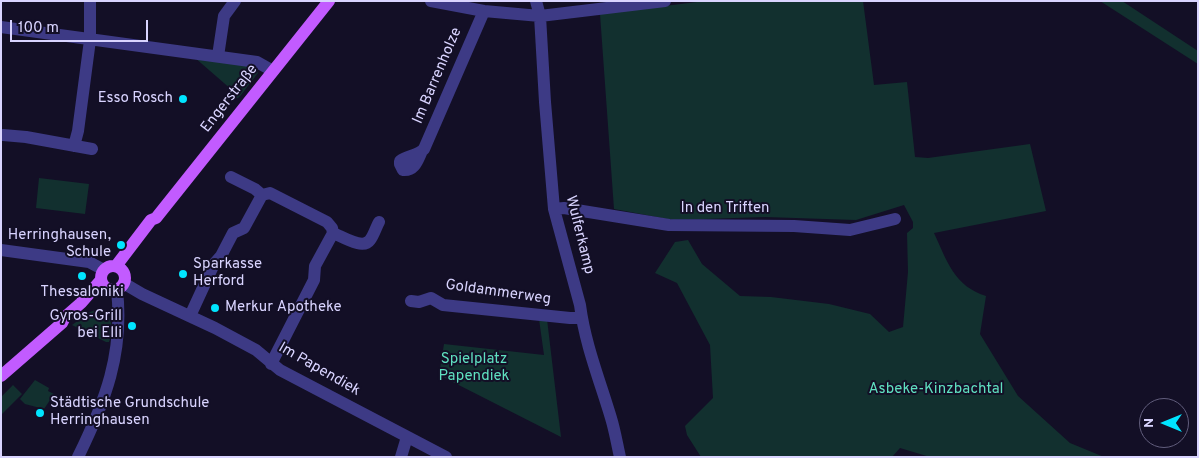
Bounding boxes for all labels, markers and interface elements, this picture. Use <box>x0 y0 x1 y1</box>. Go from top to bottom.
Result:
scale bar <box>12 10 150 42</box>
text: 100 m <box>18 19 59 38</box>
street label: Im Barrenholze <box>410 25 466 127</box>
street label: Engerstraße <box>198 61 262 137</box>
place label: Esso Rosch <box>98 90 173 108</box>
marker: Esso Rosch <box>177 93 189 105</box>
street label: Wulferkamp <box>561 194 597 276</box>
street label: In den Triften <box>680 200 770 218</box>
place label: Herringhausen, Schule <box>8 227 111 262</box>
marker: Herringhausen, Schule <box>115 239 127 251</box>
place label: Sparkasse Herford <box>193 256 262 291</box>
marker: Sparkasse Herford <box>177 268 189 280</box>
marker: Thessaloniki <box>76 270 88 282</box>
street label: Goldammerweg <box>444 277 552 309</box>
place label: Thessaloniki <box>40 284 124 302</box>
place label: Merkur Apotheke <box>225 299 342 317</box>
marker: Merkur Apotheke <box>209 302 221 314</box>
place label: Gyros-Grill bei Elli <box>49 308 122 343</box>
marker: Gyros-Grill bei Elli <box>126 320 138 332</box>
street label: Im Papendiek <box>275 339 363 401</box>
park label: Spielplatz Papendiek <box>438 351 510 386</box>
park label: Asbeke-Kinzbachtal <box>869 381 1003 399</box>
place label: Städtische Grundschule Herringhausen <box>50 395 209 430</box>
north arrow <box>1139 398 1189 448</box>
marker: Städtische Grundschule Herringhausen <box>34 407 46 419</box>
text: N <box>1141 418 1158 428</box>

